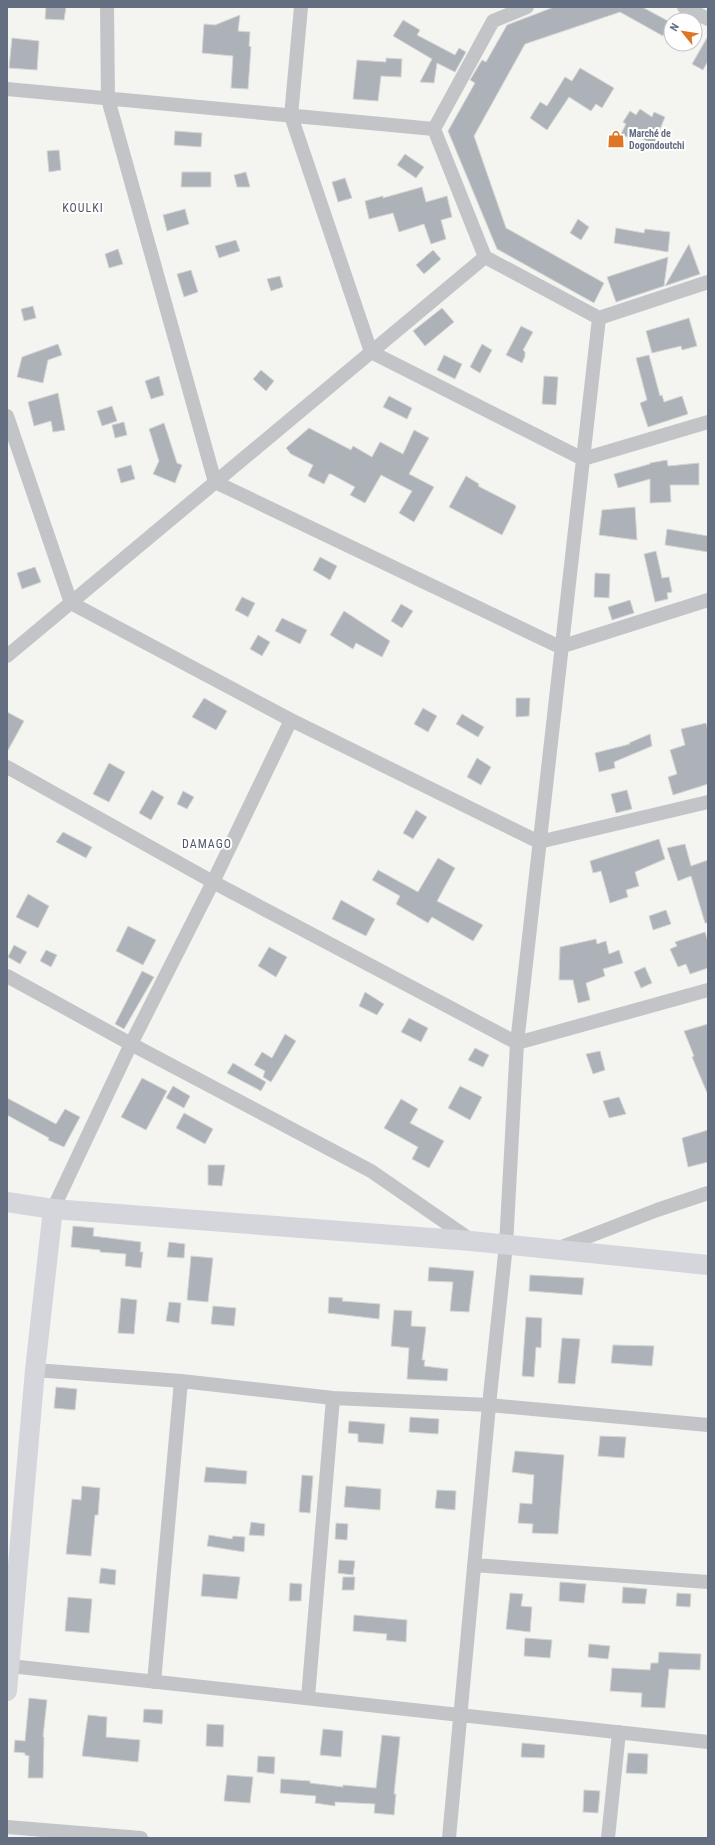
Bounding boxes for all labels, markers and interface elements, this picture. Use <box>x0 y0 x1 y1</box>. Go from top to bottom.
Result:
north arrow <box>663 12 703 52</box>
text: N <box>667 21 682 33</box>
place label: Marché de Dogondoutchi <box>629 128 685 151</box>
shop icon: Marché de Dogondoutchi <box>606 129 626 149</box>
district label: KOULKI <box>62 201 104 215</box>
district label: DAMAGO <box>182 837 232 851</box>

